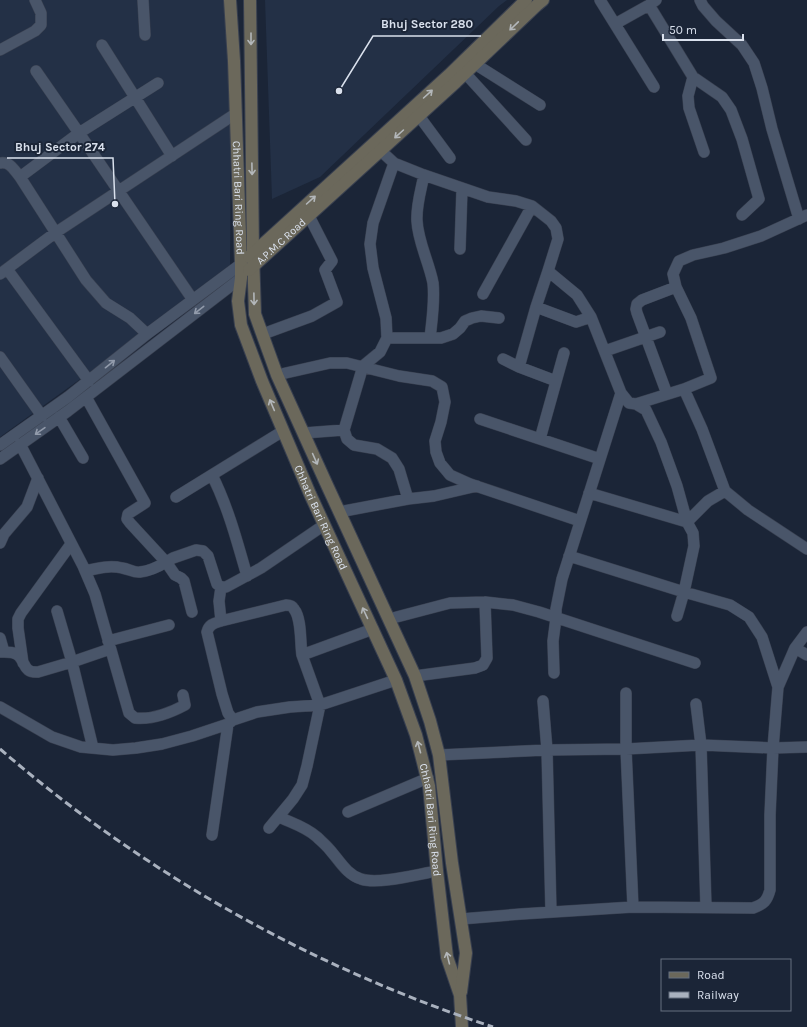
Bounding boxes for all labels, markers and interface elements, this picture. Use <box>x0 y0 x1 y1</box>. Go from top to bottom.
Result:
callout: Bhuj Sector 280 <box>373 12 481 36</box>
scale bar <box>663 16 743 42</box>
text: Bhuj Sector 280 <box>381 17 473 31</box>
one-way arrow <box>509 22 519 31</box>
text: 50 m <box>669 23 697 37</box>
one-way arrow <box>247 32 254 45</box>
one-way arrow <box>423 89 433 99</box>
one-way arrow <box>394 130 404 139</box>
callout: Bhuj Sector 274 <box>7 134 113 158</box>
text: Bhuj Sector 274 <box>15 140 105 154</box>
street label: Chhatri Bari Ring Road <box>230 141 247 255</box>
one-way arrow <box>248 162 256 175</box>
one-way arrow <box>306 196 316 205</box>
street label: A.P.M.C Road <box>254 216 309 267</box>
one-way arrow <box>251 292 258 305</box>
one-way arrow <box>194 306 205 314</box>
one-way arrow <box>105 359 116 368</box>
one-way arrow <box>268 400 275 412</box>
one-way arrow <box>34 427 45 435</box>
one-way arrow <box>312 452 319 464</box>
street label: Chhatri Bari Ring Road <box>291 463 350 572</box>
one-way arrow <box>361 608 368 620</box>
one-way arrow <box>415 740 422 753</box>
street label: Chhatri Bari Ring Road <box>416 762 444 877</box>
one-way arrow <box>444 952 451 965</box>
legend <box>661 959 791 1011</box>
text: Road <box>697 968 725 982</box>
text: Railway <box>697 988 739 1002</box>

